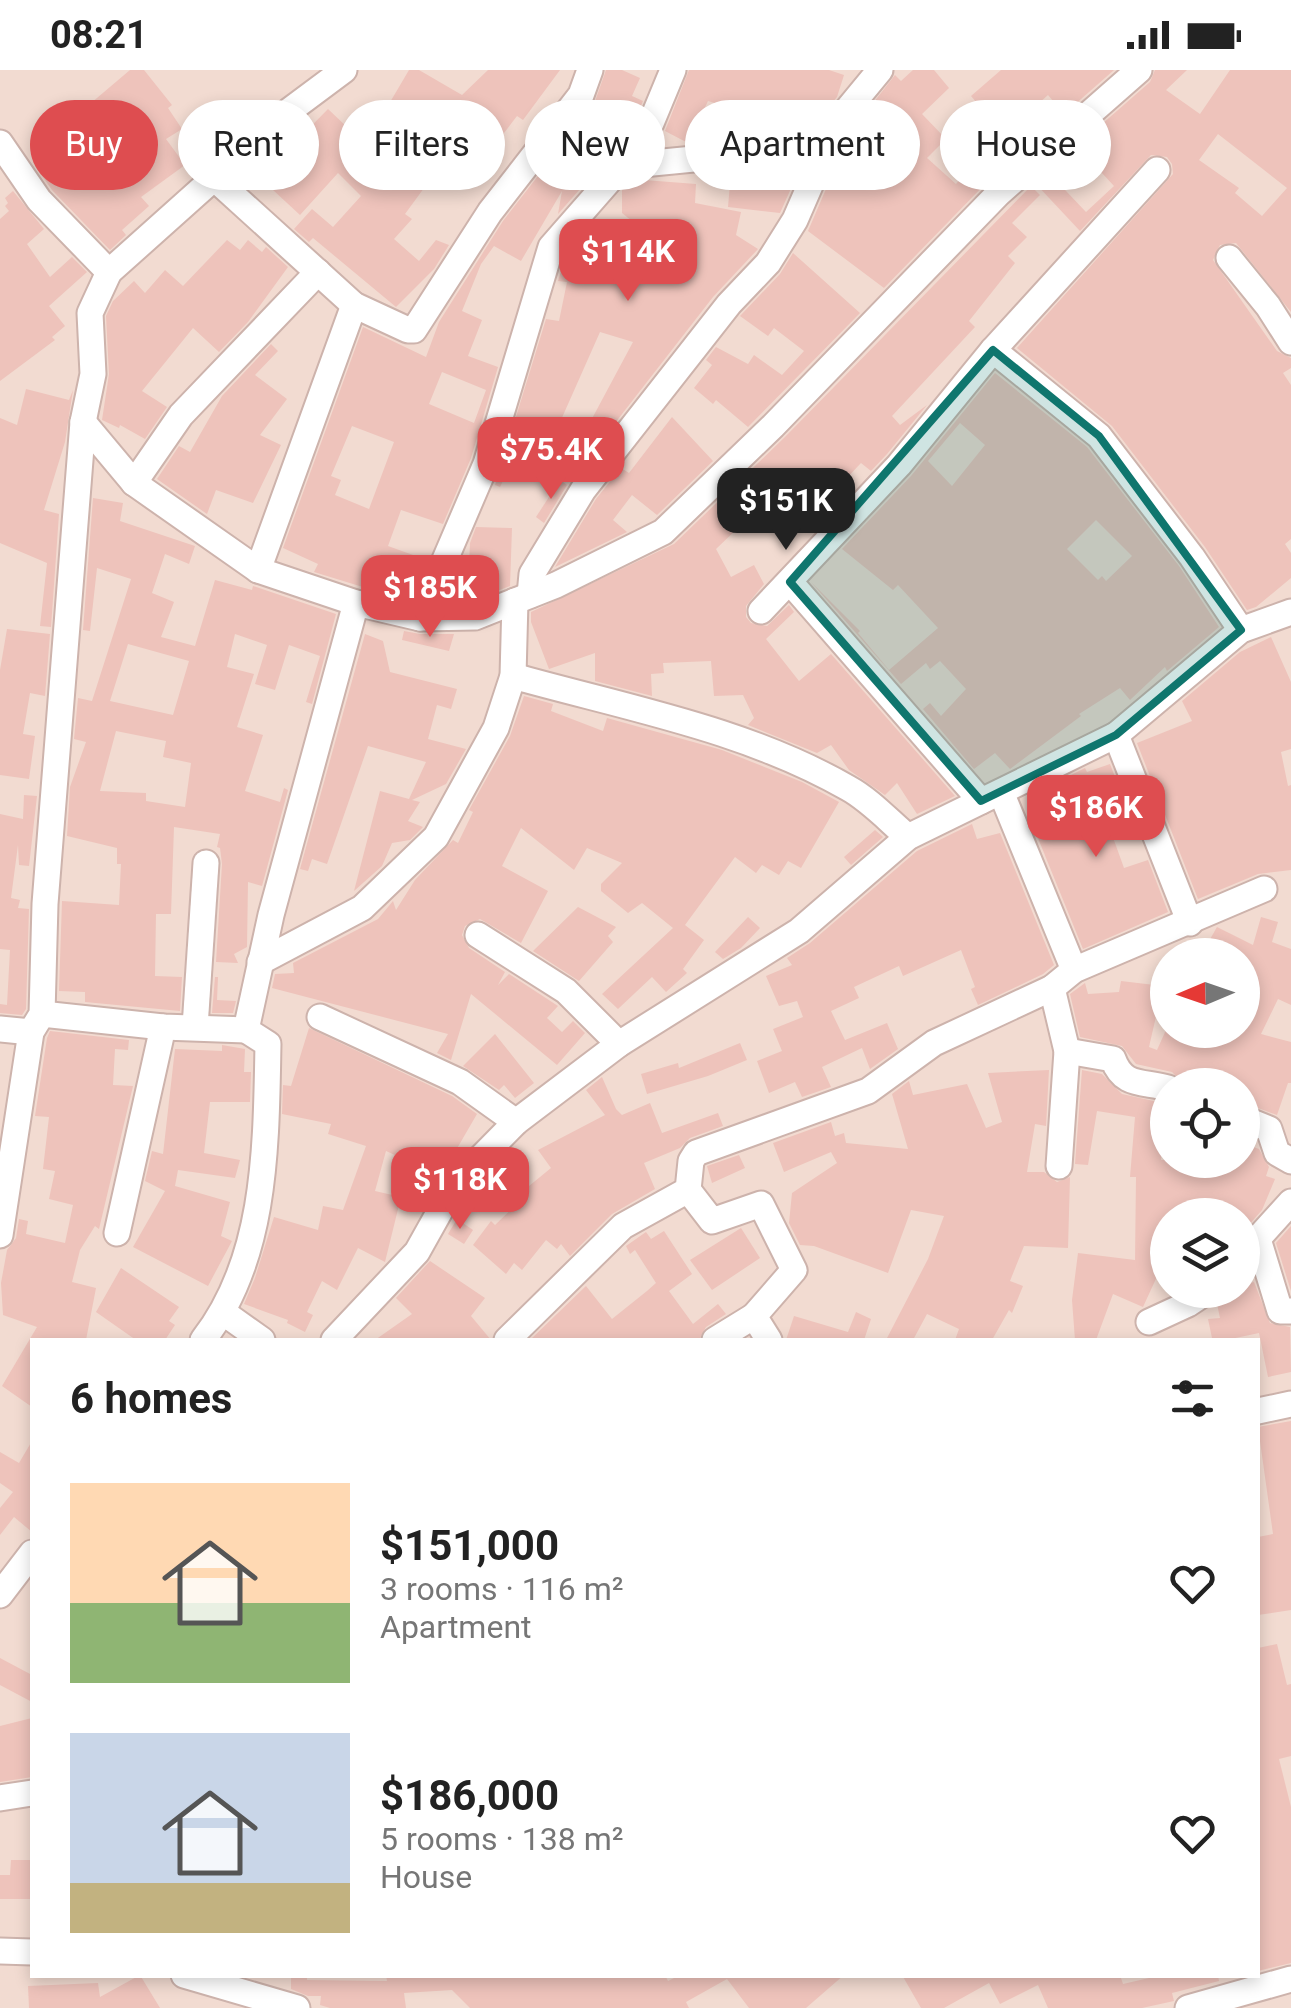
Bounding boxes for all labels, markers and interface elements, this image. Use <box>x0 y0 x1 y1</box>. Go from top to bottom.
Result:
text: 08:21 <box>50 13 148 57</box>
chip: Buy <box>30 100 158 190</box>
chip: Rent <box>178 100 319 190</box>
chip: Filters <box>339 100 505 190</box>
chip: New <box>525 100 665 190</box>
chip: Apartment <box>685 100 920 190</box>
chip: House <box>940 100 1111 190</box>
pin: $114K <box>558 219 698 304</box>
text: $114K <box>581 232 675 270</box>
pin: $75.4K <box>470 417 632 502</box>
text: $75.4K <box>499 430 603 468</box>
pin: $151K <box>716 468 856 553</box>
text: $151K <box>739 481 833 519</box>
pin: $185K <box>360 555 500 640</box>
text: $185K <box>383 568 477 606</box>
pin: $186K <box>1026 775 1166 860</box>
text: $186K <box>1049 788 1143 826</box>
north arrow <box>1150 938 1260 1048</box>
map controls <box>1150 938 1260 1308</box>
button: locate <box>1150 1068 1260 1178</box>
pin: $118K <box>390 1147 530 1232</box>
text: $118K <box>413 1160 507 1198</box>
button: layers <box>1150 1198 1260 1308</box>
icon: filters <box>1165 1371 1220 1426</box>
text: 6 homes <box>70 1374 232 1423</box>
text: $151,000 <box>380 1521 559 1570</box>
icon: home <box>150 1523 270 1643</box>
icon: heart <box>1165 1556 1220 1611</box>
text: 3 rooms · 116 m² <box>380 1570 623 1608</box>
text: Apartment <box>380 1608 532 1646</box>
text: $186,000 <box>380 1771 559 1820</box>
icon: home <box>150 1773 270 1893</box>
icon: heart <box>1165 1806 1220 1861</box>
text: 5 rooms · 138 m² <box>380 1820 623 1858</box>
text: House <box>380 1858 472 1896</box>

